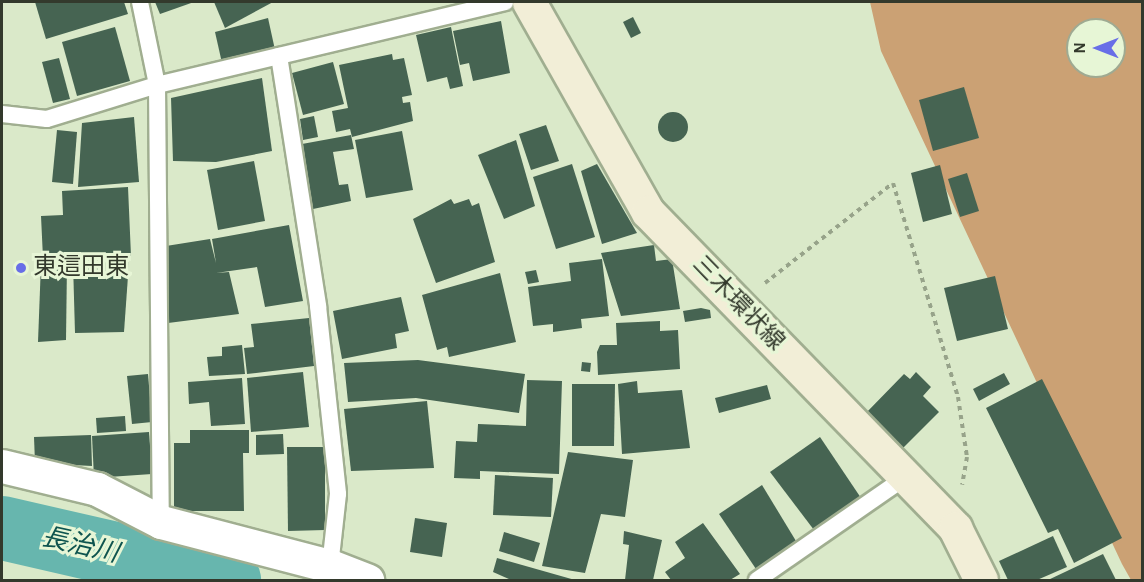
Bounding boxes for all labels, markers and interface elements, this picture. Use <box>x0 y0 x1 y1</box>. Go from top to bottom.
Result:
north arrow <box>1066 18 1126 78</box>
text: N <box>1072 42 1088 54</box>
street label: 三木環状線 <box>686 251 790 357</box>
place label: 東這田東 <box>33 254 129 282</box>
marker: 東這田東 <box>14 261 28 275</box>
water label: 長治川 <box>38 522 122 570</box>

